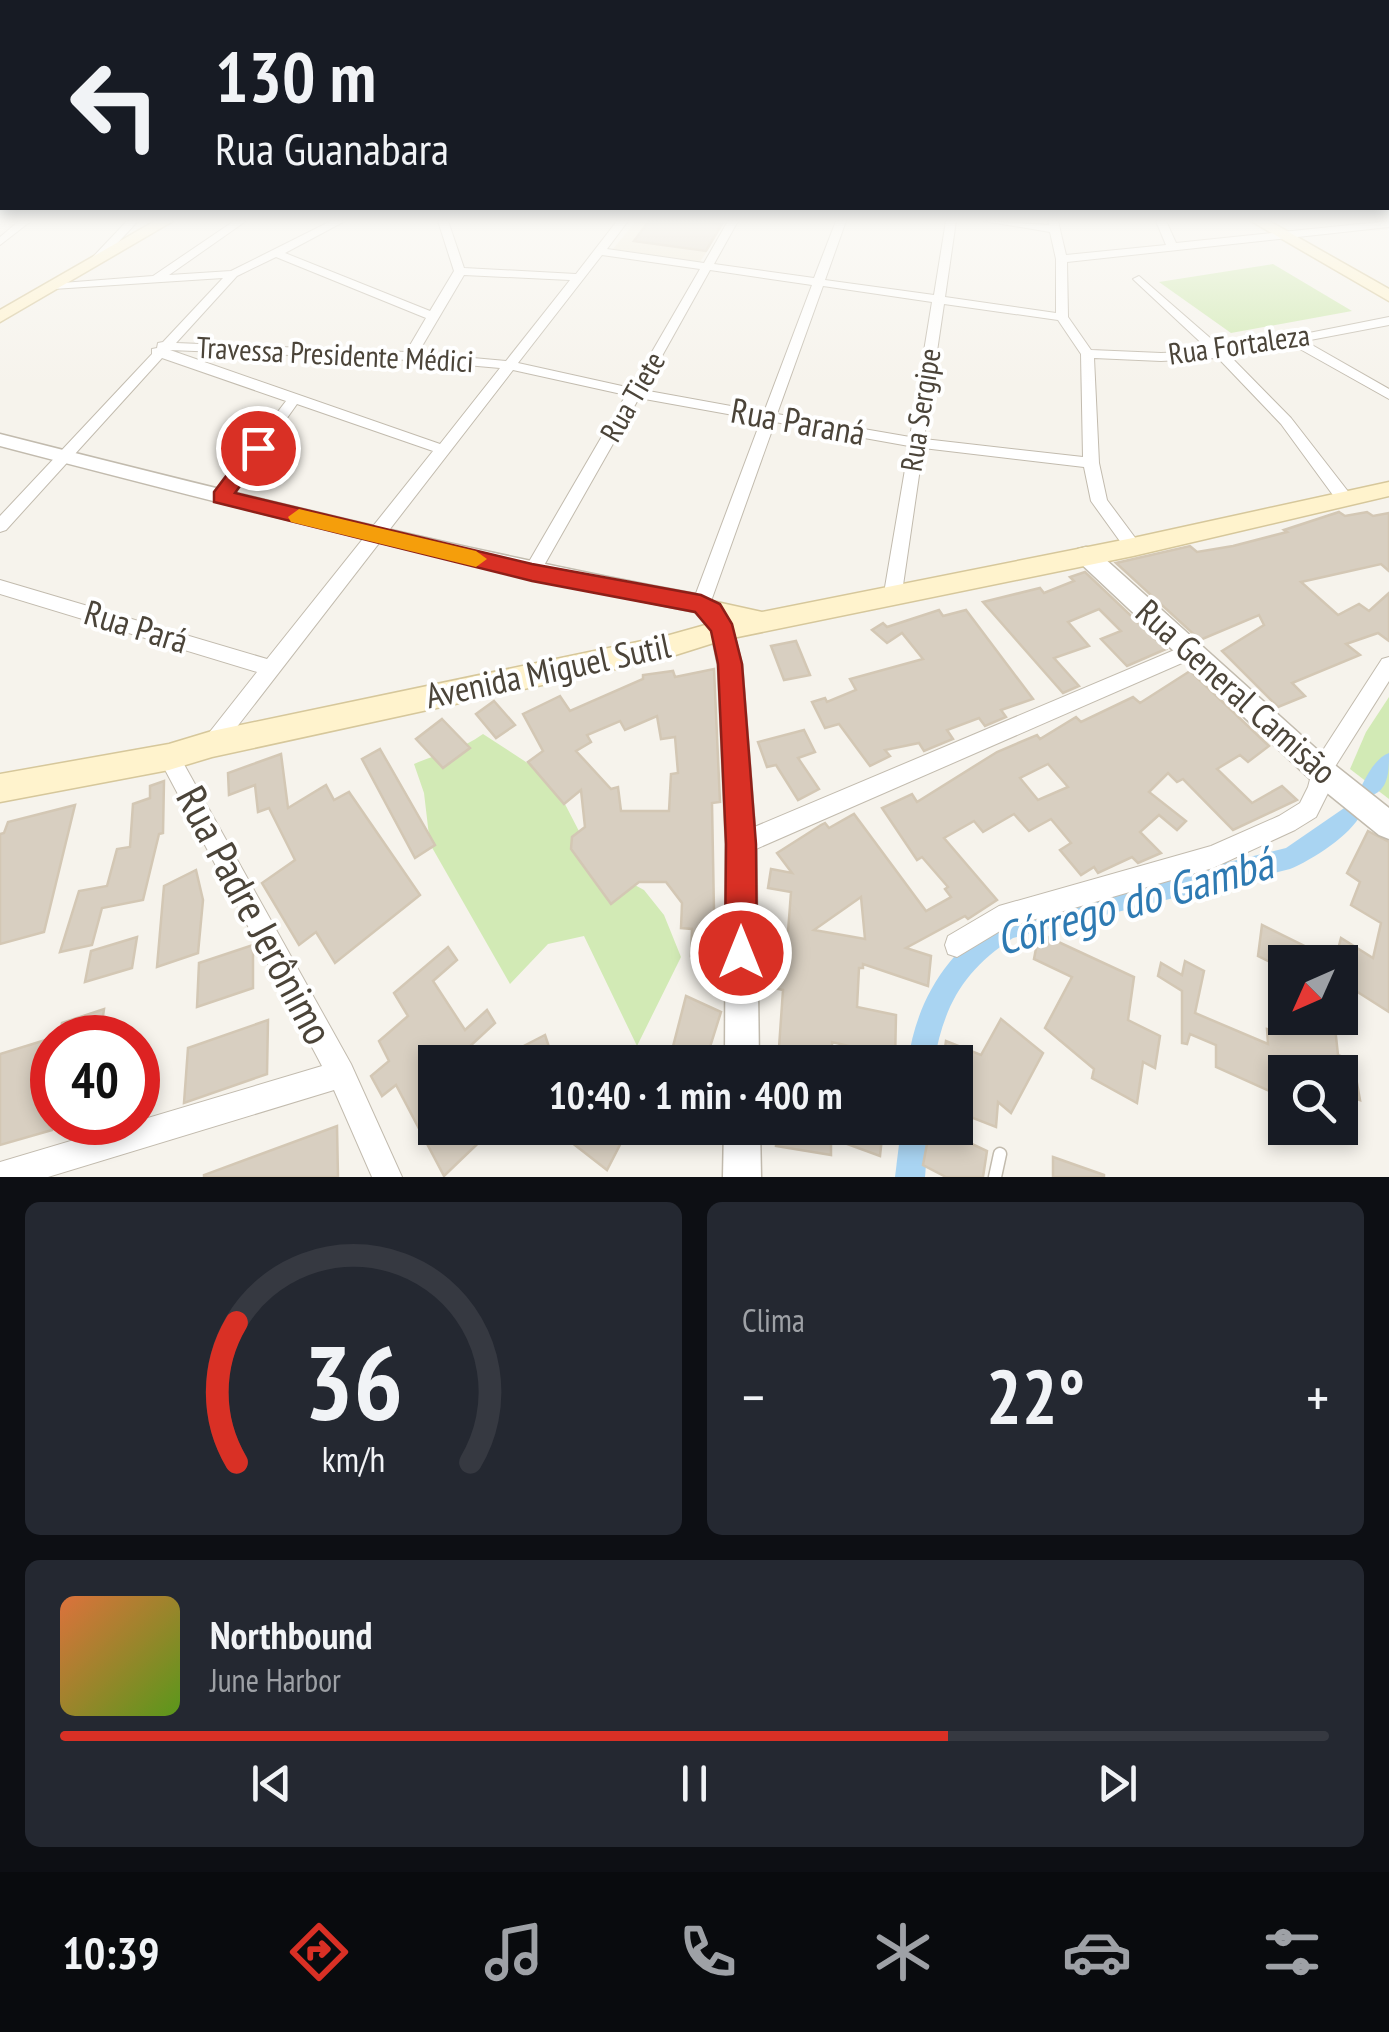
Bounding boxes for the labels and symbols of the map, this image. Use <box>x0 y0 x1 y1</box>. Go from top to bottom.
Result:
street label: Rua Fortaleza <box>1166 314 1312 373</box>
street label: Travessa Presidente Médici <box>196 327 475 380</box>
street label: Rua Tiete <box>590 344 673 448</box>
street label: Rua Sergipe <box>891 345 948 474</box>
street label: Rua Paraná <box>728 387 869 455</box>
pin <box>216 406 301 491</box>
street label: Rua Pará <box>79 589 194 664</box>
street label: Rua General Camisão <box>1127 589 1347 794</box>
street label: Avenida Miguel Sutil <box>421 622 674 718</box>
street label: Rua Padre Jerônimo <box>164 776 347 1053</box>
water label: Córrego do Gambá <box>988 832 1282 967</box>
position arrow <box>689 901 793 1005</box>
north arrow <box>1268 945 1358 1035</box>
speed limit sign: 40 <box>30 1015 160 1145</box>

